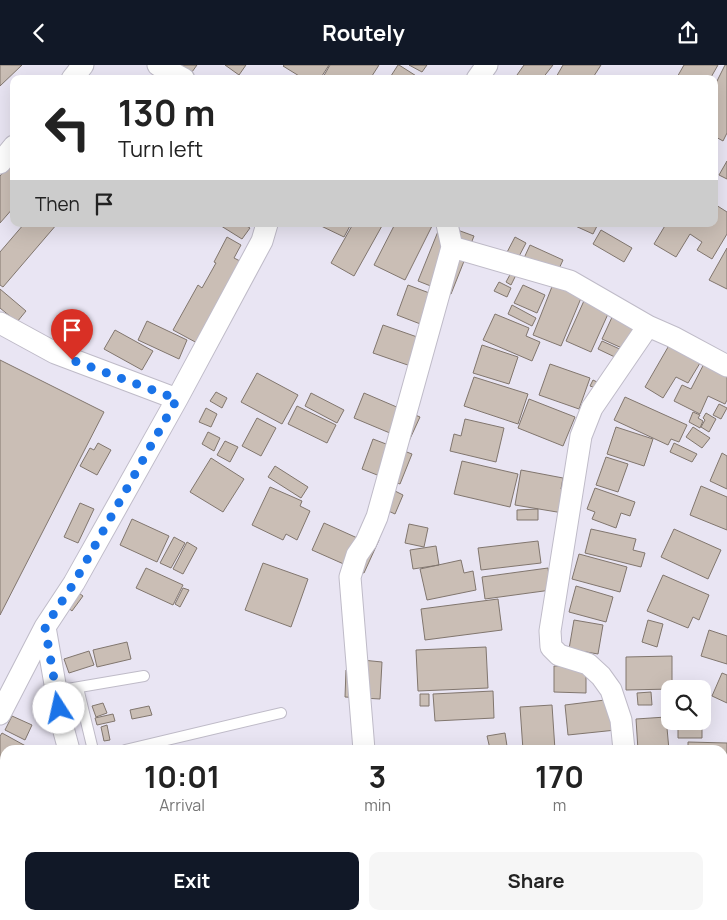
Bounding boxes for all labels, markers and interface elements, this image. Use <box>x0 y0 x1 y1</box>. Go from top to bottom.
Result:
text: Routely <box>322 18 405 48</box>
icon: back <box>25 19 53 47</box>
icon: share <box>674 19 702 47</box>
text: 130 m <box>118 89 215 137</box>
icon: left <box>35 95 100 160</box>
text: Turn left <box>118 134 203 164</box>
icon: arrive <box>90 190 118 218</box>
text: Then <box>35 191 80 217</box>
pin <box>51 309 93 360</box>
icon: arrive <box>58 316 86 344</box>
map controls <box>661 680 711 730</box>
button: search <box>661 680 711 730</box>
position arrow <box>32 681 84 733</box>
text: 10:01 <box>144 756 220 797</box>
text: 3 <box>369 756 386 797</box>
text: 170 <box>535 756 584 797</box>
text: Arrival <box>159 794 205 816</box>
text: min <box>364 794 391 816</box>
text: m <box>553 794 566 816</box>
button: Exit <box>25 852 359 910</box>
button: Share <box>369 852 703 910</box>

